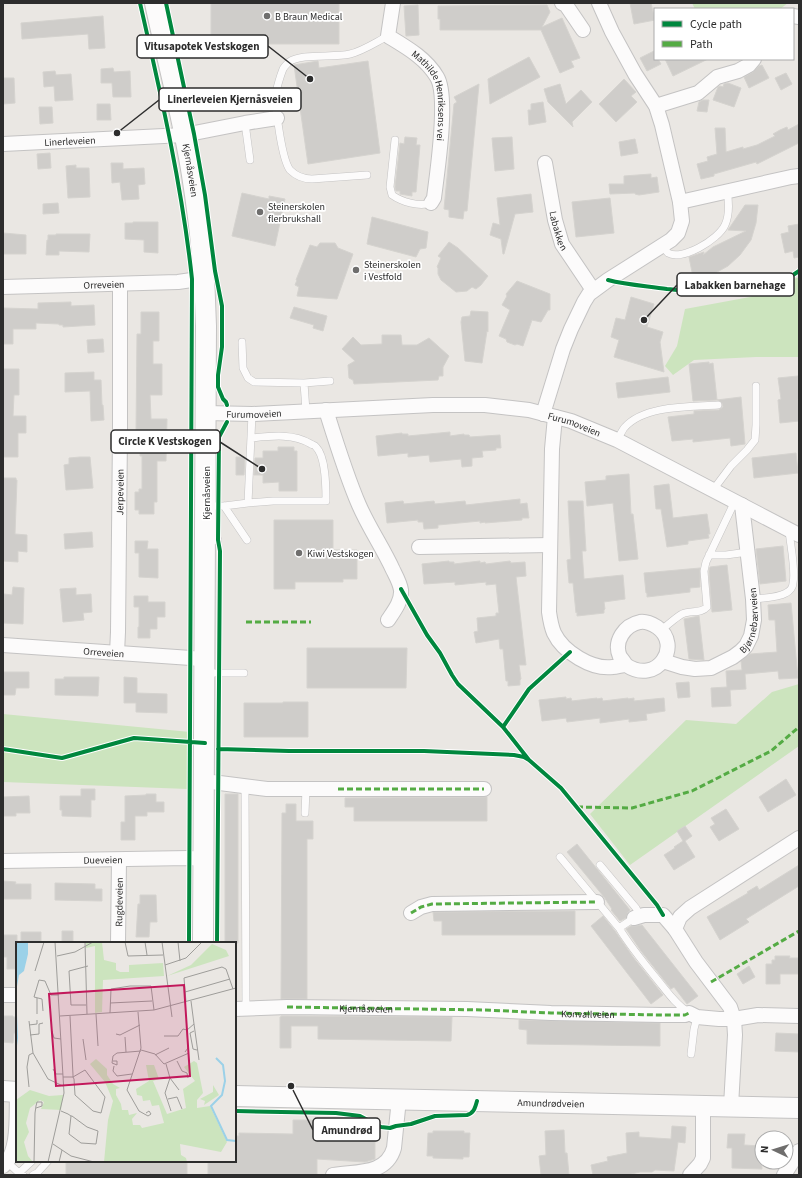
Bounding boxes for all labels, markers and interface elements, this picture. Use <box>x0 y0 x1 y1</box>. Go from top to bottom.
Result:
legend <box>654 8 794 60</box>
place label: B Braun Medical <box>275 10 343 24</box>
marker: B Braun Medical <box>262 11 272 21</box>
text: Cycle path <box>690 16 742 33</box>
callout: Vitusapotek Vestskogen <box>137 35 268 58</box>
text: Path <box>690 36 713 53</box>
text: Vitusapotek Vestskogen <box>143 39 260 54</box>
street label: Mathilde Henriksens vei <box>408 47 448 142</box>
callout: Linerleveien Kjernåsveien <box>159 88 301 111</box>
text: Linerleveien Kjernåsveien <box>167 92 293 107</box>
street label: Linerleveien <box>44 133 96 150</box>
street label: Kjernåsveien <box>179 142 201 198</box>
place label: Steinerskolen flerbrukshall <box>268 200 325 226</box>
marker: Steinerskolen flerbrukshall <box>255 207 265 217</box>
street label: Labakken <box>546 210 571 254</box>
place label: Steinerskolen i Vestfold <box>364 258 421 284</box>
marker: Steinerskolen i Vestfold <box>351 265 361 275</box>
callout: Labakken barnehage <box>677 273 794 296</box>
street label: Orreveien <box>83 278 125 293</box>
text: Labakken barnehage <box>684 278 786 293</box>
street label: Furumoveien <box>226 407 282 422</box>
street label: Furumoveien <box>546 409 603 441</box>
callout: Circle K Vestskogen <box>111 430 220 453</box>
text: Circle K Vestskogen <box>118 434 212 449</box>
street label: Kjernåsveien <box>200 466 214 520</box>
street label: Jerpeveien <box>113 469 128 515</box>
place label: Kiwi Vestskogen <box>307 547 374 561</box>
marker: Kiwi Vestskogen <box>294 548 304 558</box>
street label: Bjørnebærveien <box>737 587 762 657</box>
street label: Orreveien <box>83 645 125 661</box>
street label: Dueveien <box>83 853 123 868</box>
street label: Rugdeveien <box>112 877 127 927</box>
inset map <box>16 942 236 1162</box>
street label: Kjernåsveien <box>339 1002 393 1017</box>
street label: Konvallveien <box>561 1007 615 1022</box>
street label: Amundrødveien <box>517 1096 585 1111</box>
callout: Amundrød <box>313 1118 380 1141</box>
text: Amundrød <box>320 1123 373 1138</box>
north arrow <box>754 1130 794 1170</box>
text: N <box>757 1145 772 1154</box>

